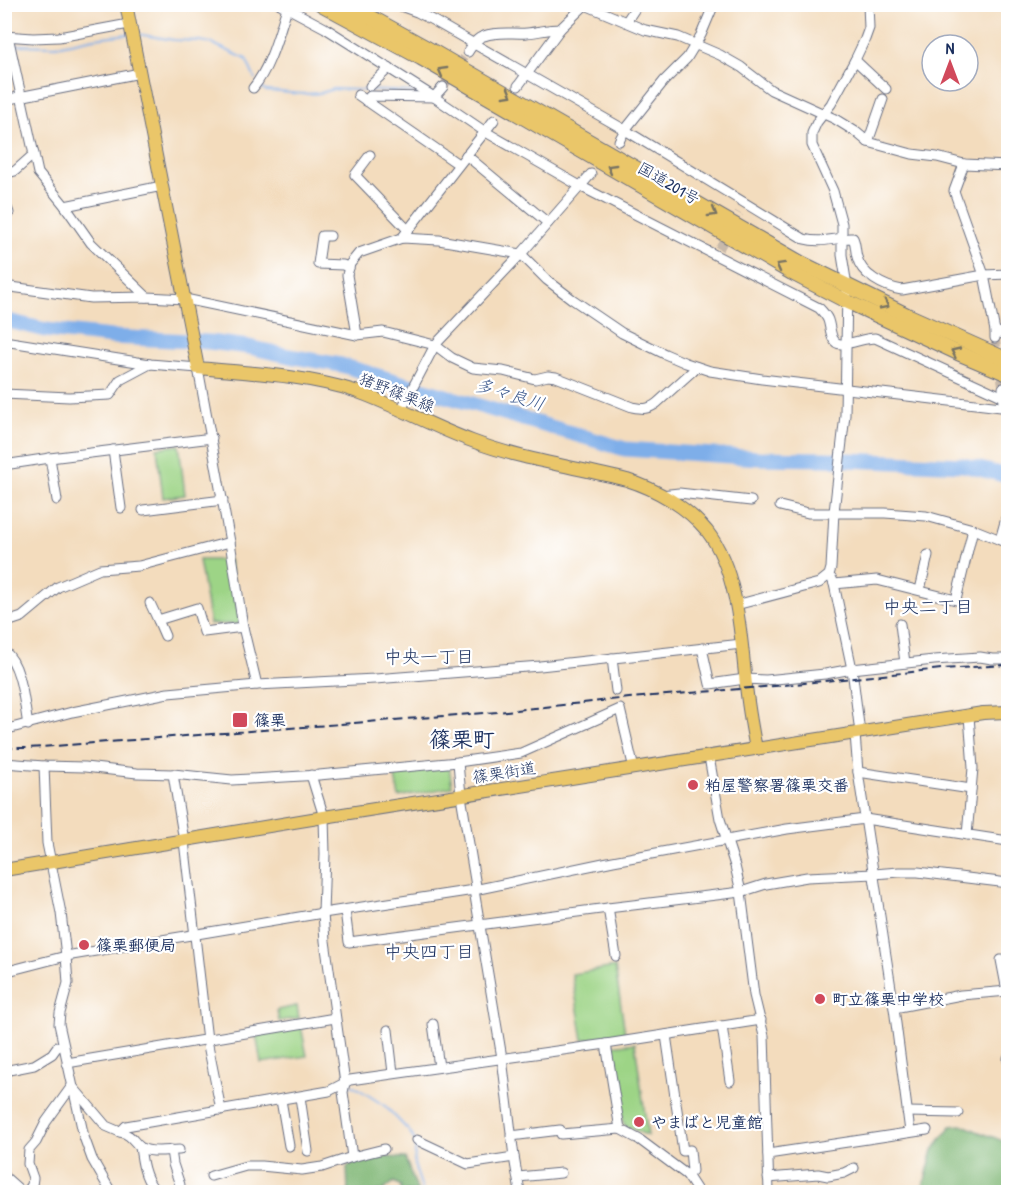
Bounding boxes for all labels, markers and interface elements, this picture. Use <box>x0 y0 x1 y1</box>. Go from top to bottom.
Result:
north arrow <box>920 33 980 93</box>
text: N <box>946 37 955 59</box>
one-way arrow <box>438 66 448 78</box>
one-way arrow <box>502 87 512 99</box>
street label: 国道201号 <box>634 156 704 210</box>
one-way arrow <box>607 164 617 176</box>
one-way arrow <box>707 206 717 217</box>
one-way arrow <box>776 261 786 273</box>
one-way arrow <box>879 297 890 309</box>
one-way arrow <box>950 347 961 359</box>
street label: 猪野篠栗線 <box>356 367 438 417</box>
water label: 多々良川 <box>472 372 548 416</box>
district label: 中央二丁目 <box>883 594 973 619</box>
district label: 中央一丁目 <box>384 644 474 669</box>
place label: 篠栗 <box>254 709 286 731</box>
marker: 篠栗 <box>231 711 249 729</box>
district label: 篠栗町 <box>429 724 495 754</box>
street label: 篠栗街道 <box>471 756 537 788</box>
place label: 粕屋警察署篠栗交番 <box>705 774 849 796</box>
marker: 粕屋警察署篠栗交番 <box>686 778 700 792</box>
place label: 篠栗郵便局 <box>96 934 176 956</box>
marker: 篠栗郵便局 <box>77 938 91 952</box>
district label: 中央四丁目 <box>384 939 474 964</box>
place label: 町立篠栗中学校 <box>832 988 944 1010</box>
marker: 町立篠栗中学校 <box>813 992 827 1006</box>
place label: やまばと児童館 <box>651 1111 763 1133</box>
marker: やまばと児童館 <box>632 1115 646 1129</box>

